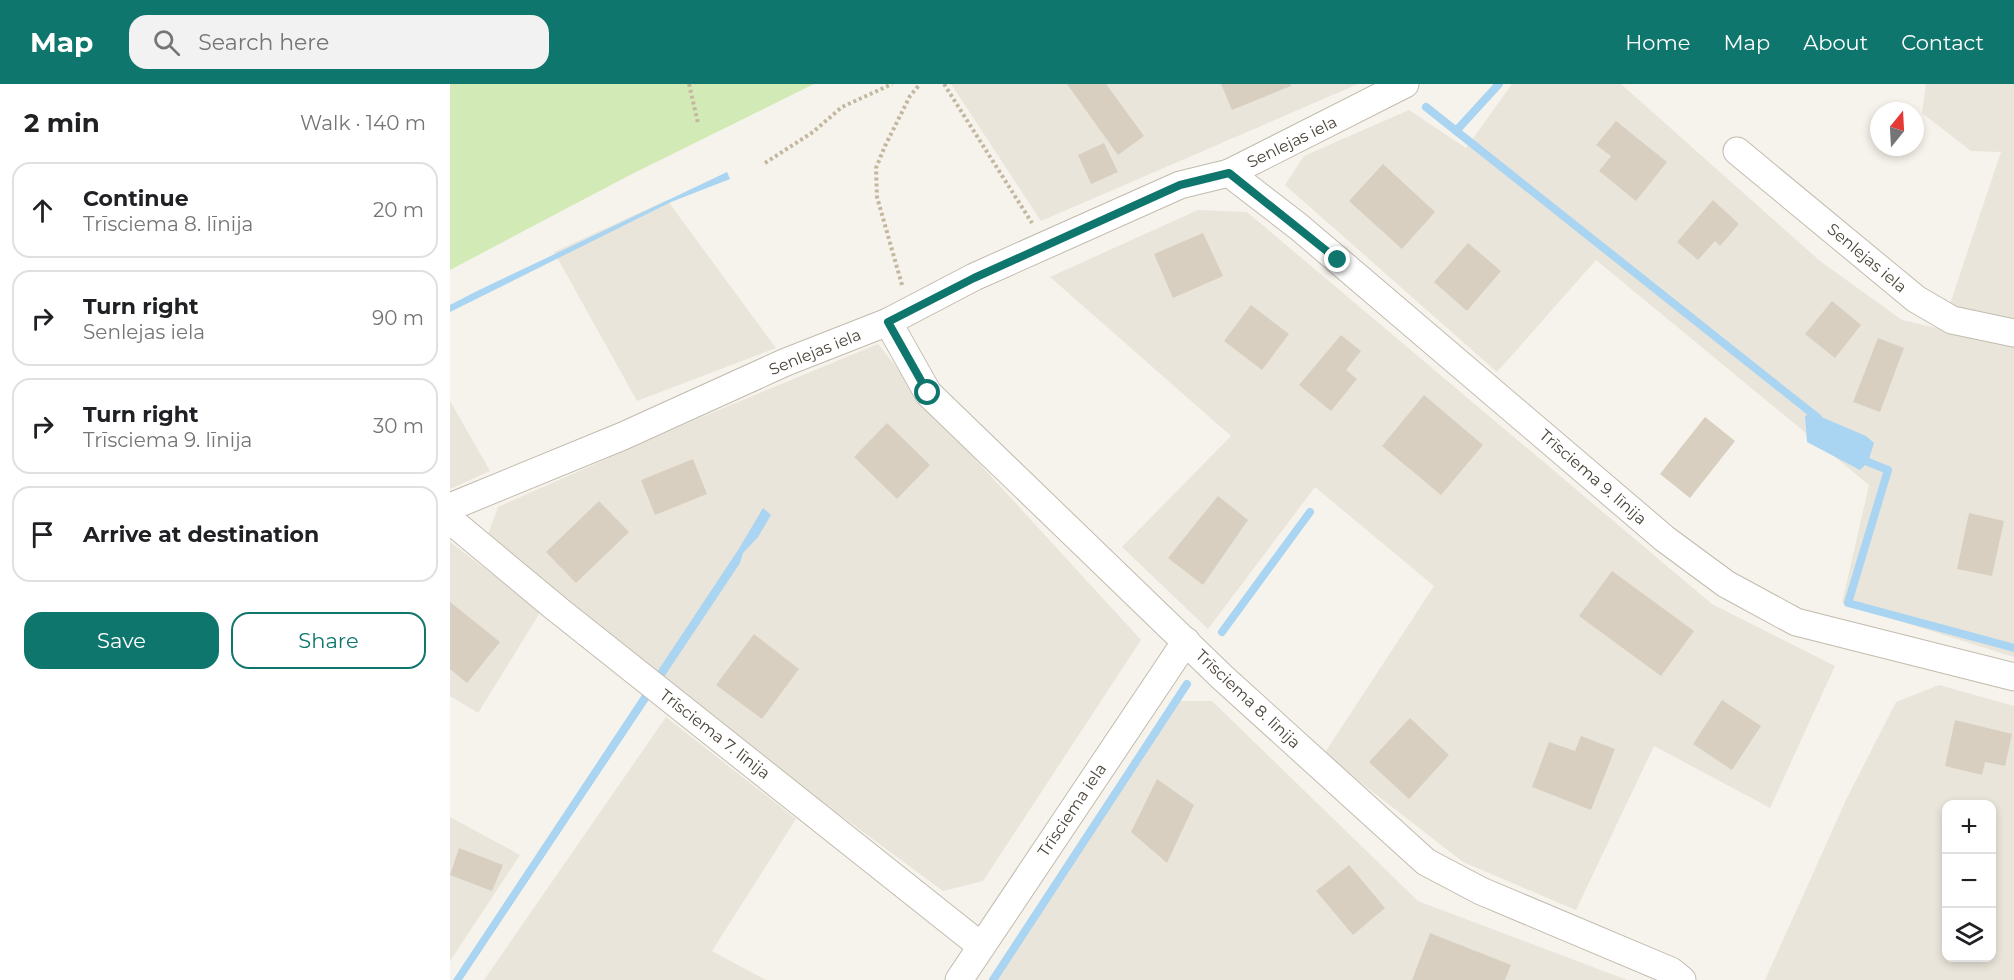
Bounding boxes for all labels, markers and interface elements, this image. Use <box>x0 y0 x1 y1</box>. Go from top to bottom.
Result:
search box <box>129 15 549 69</box>
text: Map <box>30 25 93 59</box>
icon: search <box>150 26 183 59</box>
text: Search here <box>198 29 329 56</box>
text: Home <box>1625 30 1690 55</box>
text: Map <box>1723 30 1770 55</box>
text: About <box>1803 30 1868 55</box>
text: Contact <box>1901 30 1984 55</box>
north arrow <box>1870 102 1924 156</box>
text: 2 min <box>24 107 100 139</box>
text: Walk · 140 m <box>300 111 426 135</box>
street label: Senlejas iela <box>1244 112 1340 172</box>
text: Continue <box>83 185 189 212</box>
icon: ahead <box>26 194 59 227</box>
text: 20 m <box>373 198 424 222</box>
text: Trīsciema 8. līnija <box>83 212 253 236</box>
street label: Senlejas iela <box>1823 219 1911 297</box>
route end <box>1324 246 1350 272</box>
text: Turn right <box>83 293 198 320</box>
icon: right <box>26 302 59 335</box>
text: 90 m <box>372 306 424 330</box>
text: Senlejas iela <box>83 320 205 344</box>
street label: Senlejas iela <box>766 325 864 379</box>
route start <box>914 379 940 405</box>
text: Turn right <box>83 401 198 428</box>
icon: right <box>26 410 59 443</box>
text: 30 m <box>373 414 424 438</box>
street label: Trīsciema 9. līnija <box>1536 425 1650 529</box>
text: Trīsciema 9. līnija <box>83 428 252 452</box>
icon: arrive <box>26 518 59 551</box>
text: Arrive at destination <box>83 521 319 548</box>
button: Save <box>24 612 219 669</box>
button: Share <box>231 612 426 669</box>
street label: Trīsciema 8. līnija <box>1192 646 1304 752</box>
street label: Trīsciema 7. līnija <box>656 685 774 783</box>
street label: Trīsciema iela <box>1034 760 1110 860</box>
map controls <box>1942 800 1996 962</box>
button: + <box>1942 800 1996 854</box>
button: − <box>1942 854 1996 908</box>
button: layers <box>1942 908 1996 962</box>

